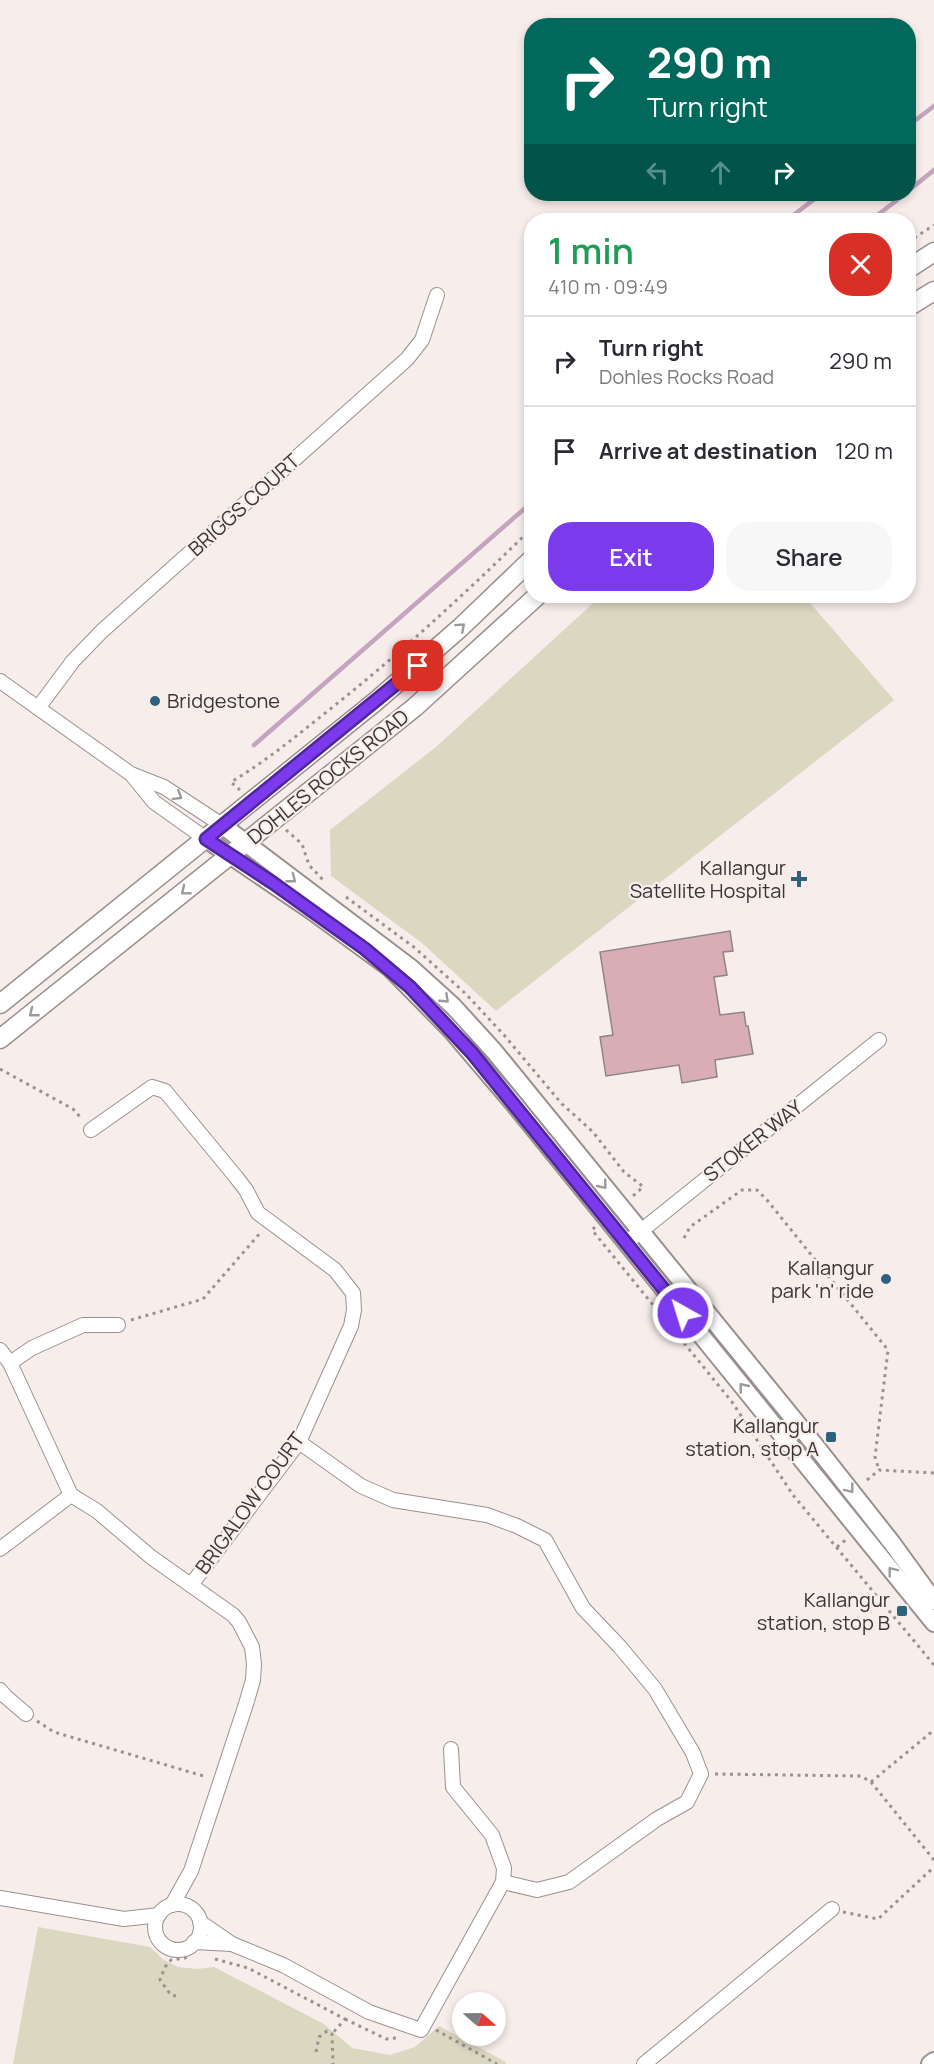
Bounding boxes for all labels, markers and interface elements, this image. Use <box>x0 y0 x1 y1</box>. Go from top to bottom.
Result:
text: 290 m <box>647 33 772 91</box>
icon: right <box>548 42 626 120</box>
text: Turn right <box>647 88 768 125</box>
icon: left <box>641 156 674 189</box>
icon: ahead <box>704 156 737 189</box>
icon: right <box>767 156 800 189</box>
text: 1 min <box>548 226 634 275</box>
button: close <box>829 233 892 296</box>
text: 410 m · 09:49 <box>548 273 668 300</box>
text: Turn right <box>599 333 704 363</box>
icon: right <box>548 345 581 378</box>
text: 290 m <box>829 346 892 376</box>
text: Dohles Rocks Road <box>599 363 774 390</box>
icon: arrive <box>548 435 581 468</box>
text: Arrive at destination <box>599 436 817 466</box>
text: 120 m <box>835 436 893 466</box>
street label: BRIGGS COURT <box>182 447 305 562</box>
button: Exit <box>548 522 714 591</box>
button: Share <box>726 522 892 591</box>
one-way arrow <box>454 623 465 634</box>
pin <box>392 640 443 691</box>
icon: arrive <box>401 649 434 682</box>
place label: Bridgestone <box>167 687 280 714</box>
marker: Bridgestone <box>148 694 162 708</box>
street label: DOHLES ROCKS ROAD <box>241 703 414 850</box>
one-way arrow <box>172 789 183 800</box>
place label: Kallangur Satellite Hospital <box>630 854 786 904</box>
marker: Kallangur Satellite Hospital <box>790 870 808 888</box>
one-way arrow <box>286 871 297 882</box>
one-way arrow <box>181 884 192 895</box>
one-way arrow <box>438 992 449 1003</box>
one-way arrow <box>29 1005 40 1016</box>
street label: STOKER WAY <box>698 1093 808 1188</box>
one-way arrow <box>596 1178 607 1189</box>
place label: Kallangur park 'n' ride <box>771 1254 874 1304</box>
marker: Kallangur park 'n' ride <box>879 1272 893 1286</box>
position arrow <box>651 1281 715 1345</box>
one-way arrow <box>739 1383 750 1394</box>
place label: Kallangur station, stop A <box>685 1412 819 1462</box>
street label: BRIGALOW COURT <box>189 1426 310 1579</box>
marker: Kallangur station, stop A <box>824 1430 838 1444</box>
one-way arrow <box>843 1483 854 1494</box>
one-way arrow <box>889 1567 900 1578</box>
place label: Kallangur station, stop B <box>757 1586 890 1636</box>
marker: Kallangur station, stop B <box>895 1604 909 1618</box>
north arrow <box>452 1992 506 2046</box>
map controls <box>452 1992 506 2046</box>

